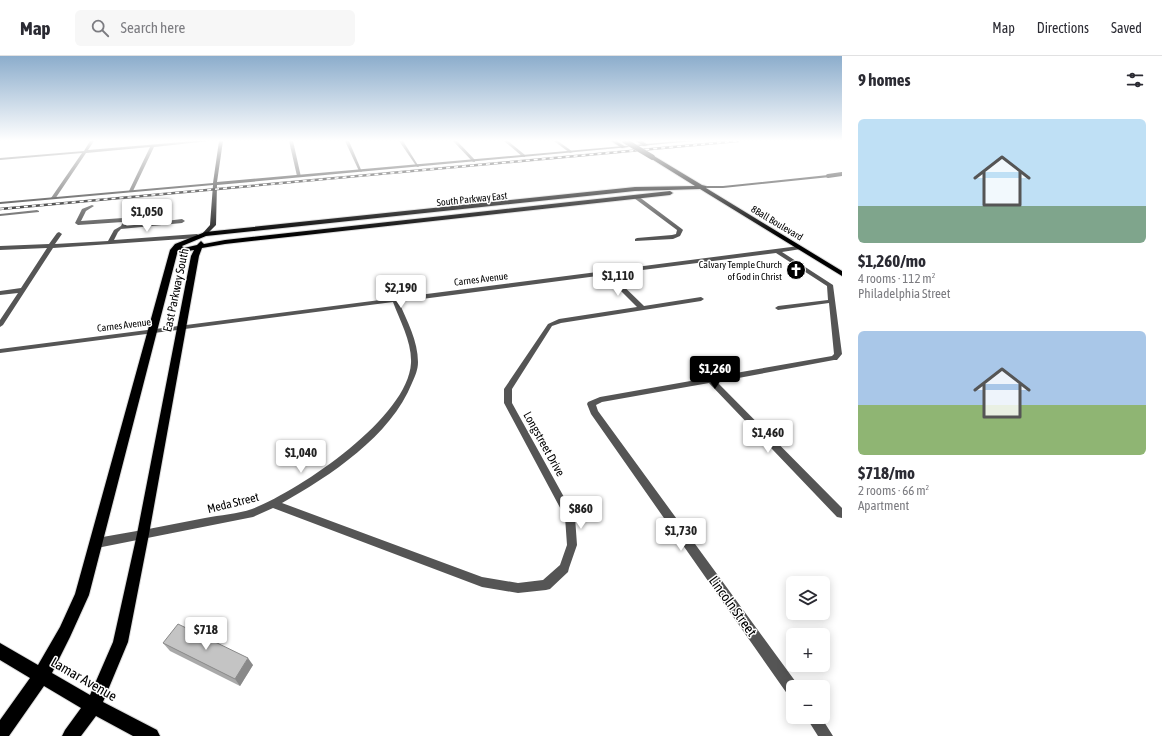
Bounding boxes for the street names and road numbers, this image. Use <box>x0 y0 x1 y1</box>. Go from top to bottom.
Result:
street label: South Parkway East <box>436 190 508 208</box>
street label: 8Ball Boulevard <box>749 203 805 243</box>
street label: East Parkway South <box>160 247 192 333</box>
street label: Carnes Avenue <box>453 270 509 288</box>
street label: Carnes Avenue <box>96 316 152 334</box>
street label: Longstreet Drive <box>520 409 568 479</box>
street label: Meda Street <box>206 490 261 516</box>
street label: Lincoln Street <box>706 573 760 639</box>
street label: Lamar Avenue <box>48 654 120 704</box>

